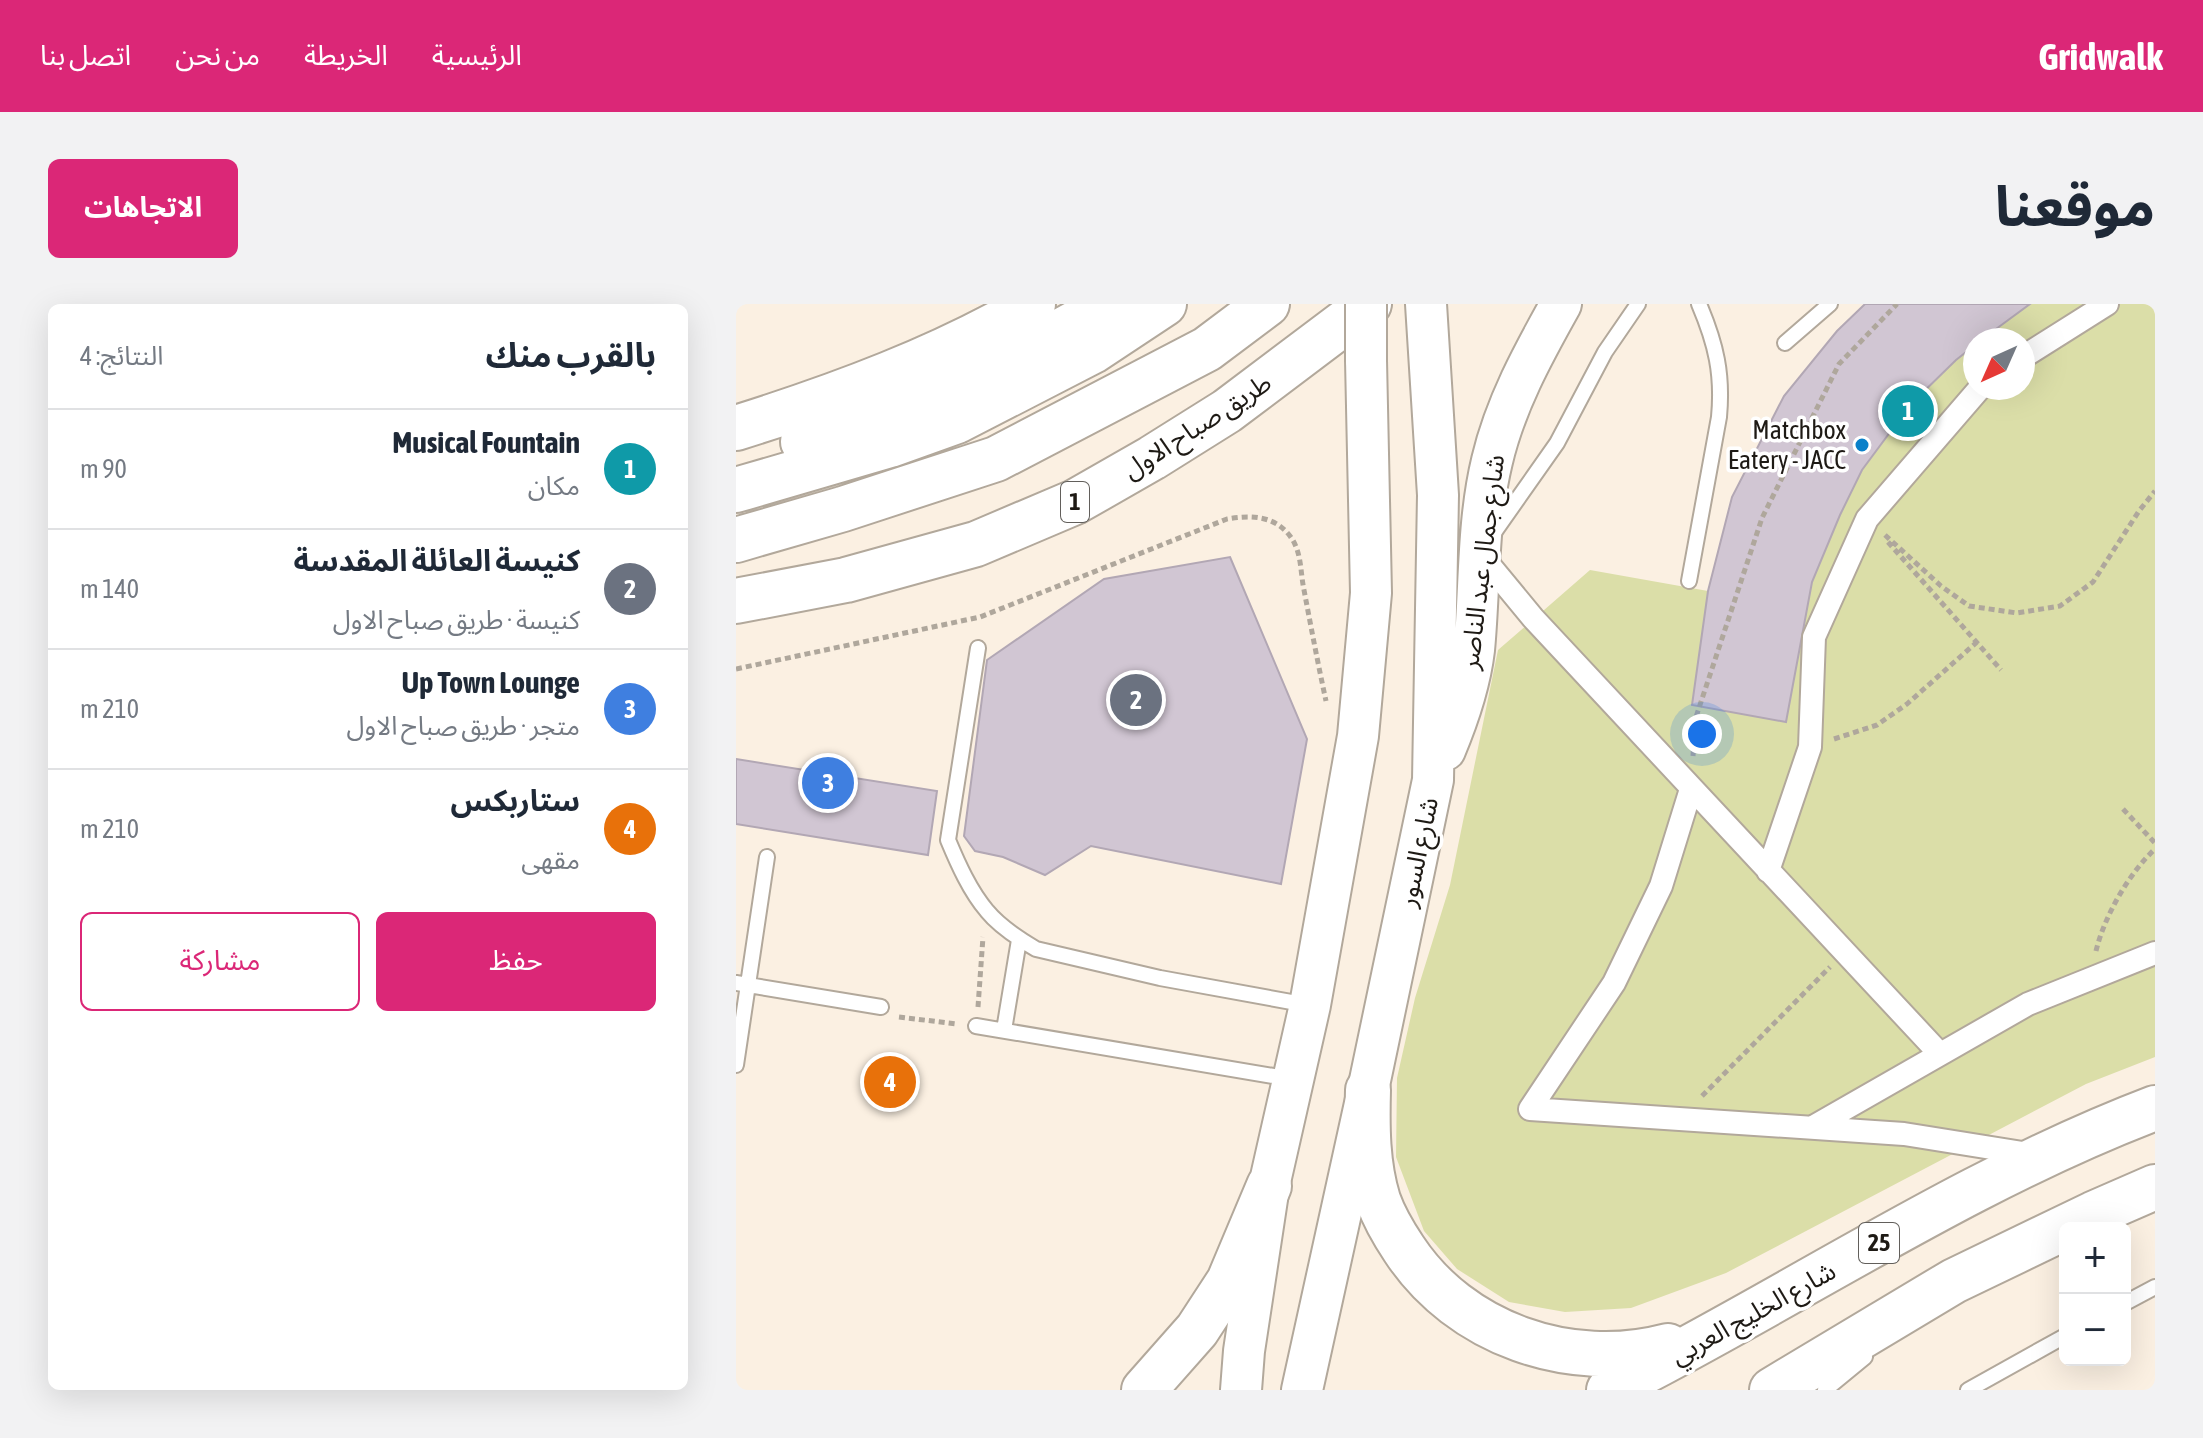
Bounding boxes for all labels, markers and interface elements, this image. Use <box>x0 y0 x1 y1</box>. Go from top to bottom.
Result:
text: Gridwalk <box>2038 35 2163 78</box>
text: اتصل بنا <box>40 39 131 71</box>
text: من نحن <box>175 39 260 71</box>
text: الخريطة <box>304 39 388 71</box>
text: الرئيسية <box>432 39 522 71</box>
button: الاتجاهات <box>48 159 238 258</box>
text: موقعنا <box>1995 174 2155 238</box>
north arrow <box>1963 328 2035 400</box>
text: بالقرب منك <box>486 335 656 374</box>
text: النتائج: 4 <box>80 341 163 371</box>
street label: طريق صباح الاول <box>1117 367 1279 488</box>
pin: 1 <box>1882 381 1934 441</box>
place label: Matchbox Eatery - JACC <box>1728 415 1846 475</box>
text: Musical Fountain <box>392 425 580 459</box>
marker: Matchbox Eatery - JACC <box>1853 436 1871 454</box>
street label: شارع جمال عبد الناصر <box>1454 453 1514 673</box>
text: 90 m <box>80 454 127 484</box>
text: 1 <box>624 454 636 484</box>
text: مكان <box>528 471 580 501</box>
road number: 1 <box>1061 482 1089 522</box>
text: كنيسة العائلة المقدسة <box>293 543 580 577</box>
text: 140 m <box>80 574 139 604</box>
text: 2 <box>624 574 636 604</box>
text: كنيسة · طريق صباح الاول <box>333 605 580 635</box>
text: Up Town Lounge <box>402 665 580 699</box>
pin: 2 <box>1110 670 1162 730</box>
text: 210 m <box>80 694 139 724</box>
text: 3 <box>624 694 636 724</box>
text: متجر · طريق صباح الاول <box>346 711 580 741</box>
your location <box>1682 714 1722 754</box>
pin: 3 <box>802 753 854 813</box>
text: ستاربكس <box>450 783 580 817</box>
street label: شارع السور <box>1392 795 1448 911</box>
text: 210 m <box>80 814 139 844</box>
text: 4 <box>624 814 636 844</box>
text: مقهى <box>521 845 580 875</box>
button: مشاركة <box>80 912 360 1011</box>
button: حفظ <box>376 912 656 1011</box>
pin: 4 <box>864 1052 916 1112</box>
map controls <box>2059 1222 2131 1366</box>
button: + <box>2059 1222 2131 1294</box>
road number: 25 <box>1859 1223 1899 1263</box>
street label: شارع الخليج العربي <box>1665 1255 1843 1375</box>
button: − <box>2059 1294 2131 1366</box>

